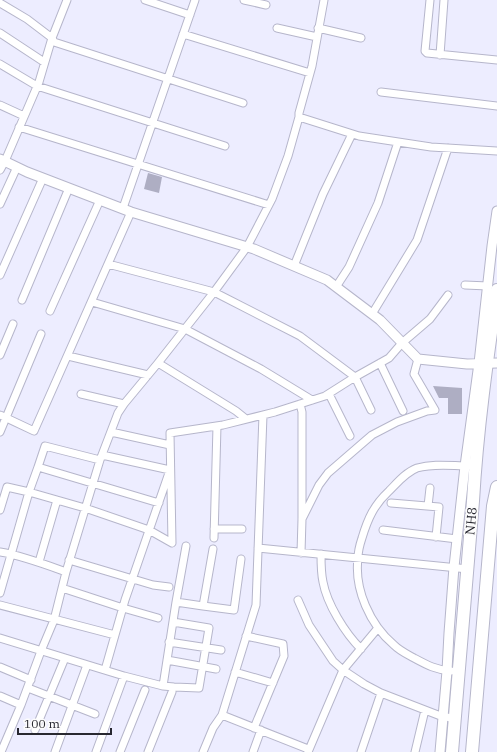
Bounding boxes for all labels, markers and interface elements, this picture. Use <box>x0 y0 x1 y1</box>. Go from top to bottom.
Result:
street label: NH8 <box>461 506 481 536</box>
scale bar <box>18 710 111 736</box>
text: 100 m <box>24 716 60 731</box>

